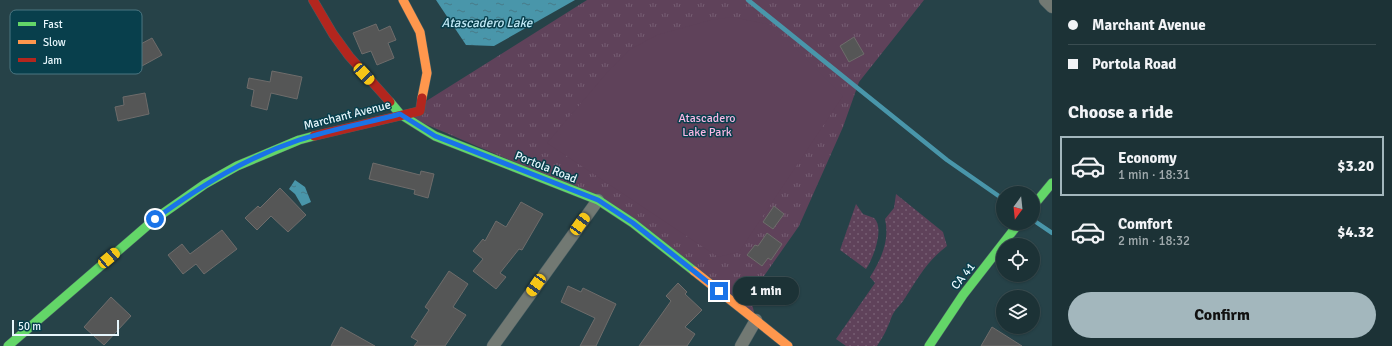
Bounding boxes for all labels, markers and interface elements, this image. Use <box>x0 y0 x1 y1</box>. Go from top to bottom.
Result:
legend <box>10 10 142 74</box>
water label: Atascadero Lake <box>442 15 534 31</box>
text: Marchant Avenue <box>1092 16 1206 34</box>
text: Fast <box>43 18 63 31</box>
text: Slow <box>43 36 66 49</box>
text: Jam <box>43 54 62 67</box>
text: Portola Road <box>1092 55 1176 73</box>
car <box>351 61 377 87</box>
street label: Marchant Avenue <box>302 97 392 134</box>
text: Choose a ride <box>1068 101 1173 123</box>
park label: Atascadero Lake Park <box>678 111 736 140</box>
street label: Portola Road <box>513 148 579 187</box>
icon: car <box>1070 148 1106 184</box>
text: Economy <box>1118 149 1177 167</box>
text: $3.20 <box>1337 157 1374 175</box>
text: 1 min · 18:31 <box>1118 167 1190 183</box>
north arrow <box>996 186 1040 230</box>
map controls <box>996 186 1040 334</box>
route start <box>146 210 164 228</box>
car <box>568 211 592 237</box>
icon: car <box>1070 214 1106 250</box>
text: Comfort <box>1118 215 1172 233</box>
text: $4.32 <box>1337 223 1374 241</box>
text: 2 min · 18:32 <box>1118 233 1190 249</box>
button: locate <box>996 238 1040 282</box>
car <box>96 246 122 270</box>
street label: CA 41 <box>948 260 979 293</box>
car <box>524 272 548 298</box>
callout: 1 min <box>733 277 799 305</box>
route end <box>710 282 728 300</box>
text: 1 min <box>750 283 782 299</box>
button: layers <box>996 290 1040 334</box>
button: Confirm <box>1068 292 1376 338</box>
scale bar <box>12 318 119 337</box>
text: 50 m <box>18 320 41 333</box>

